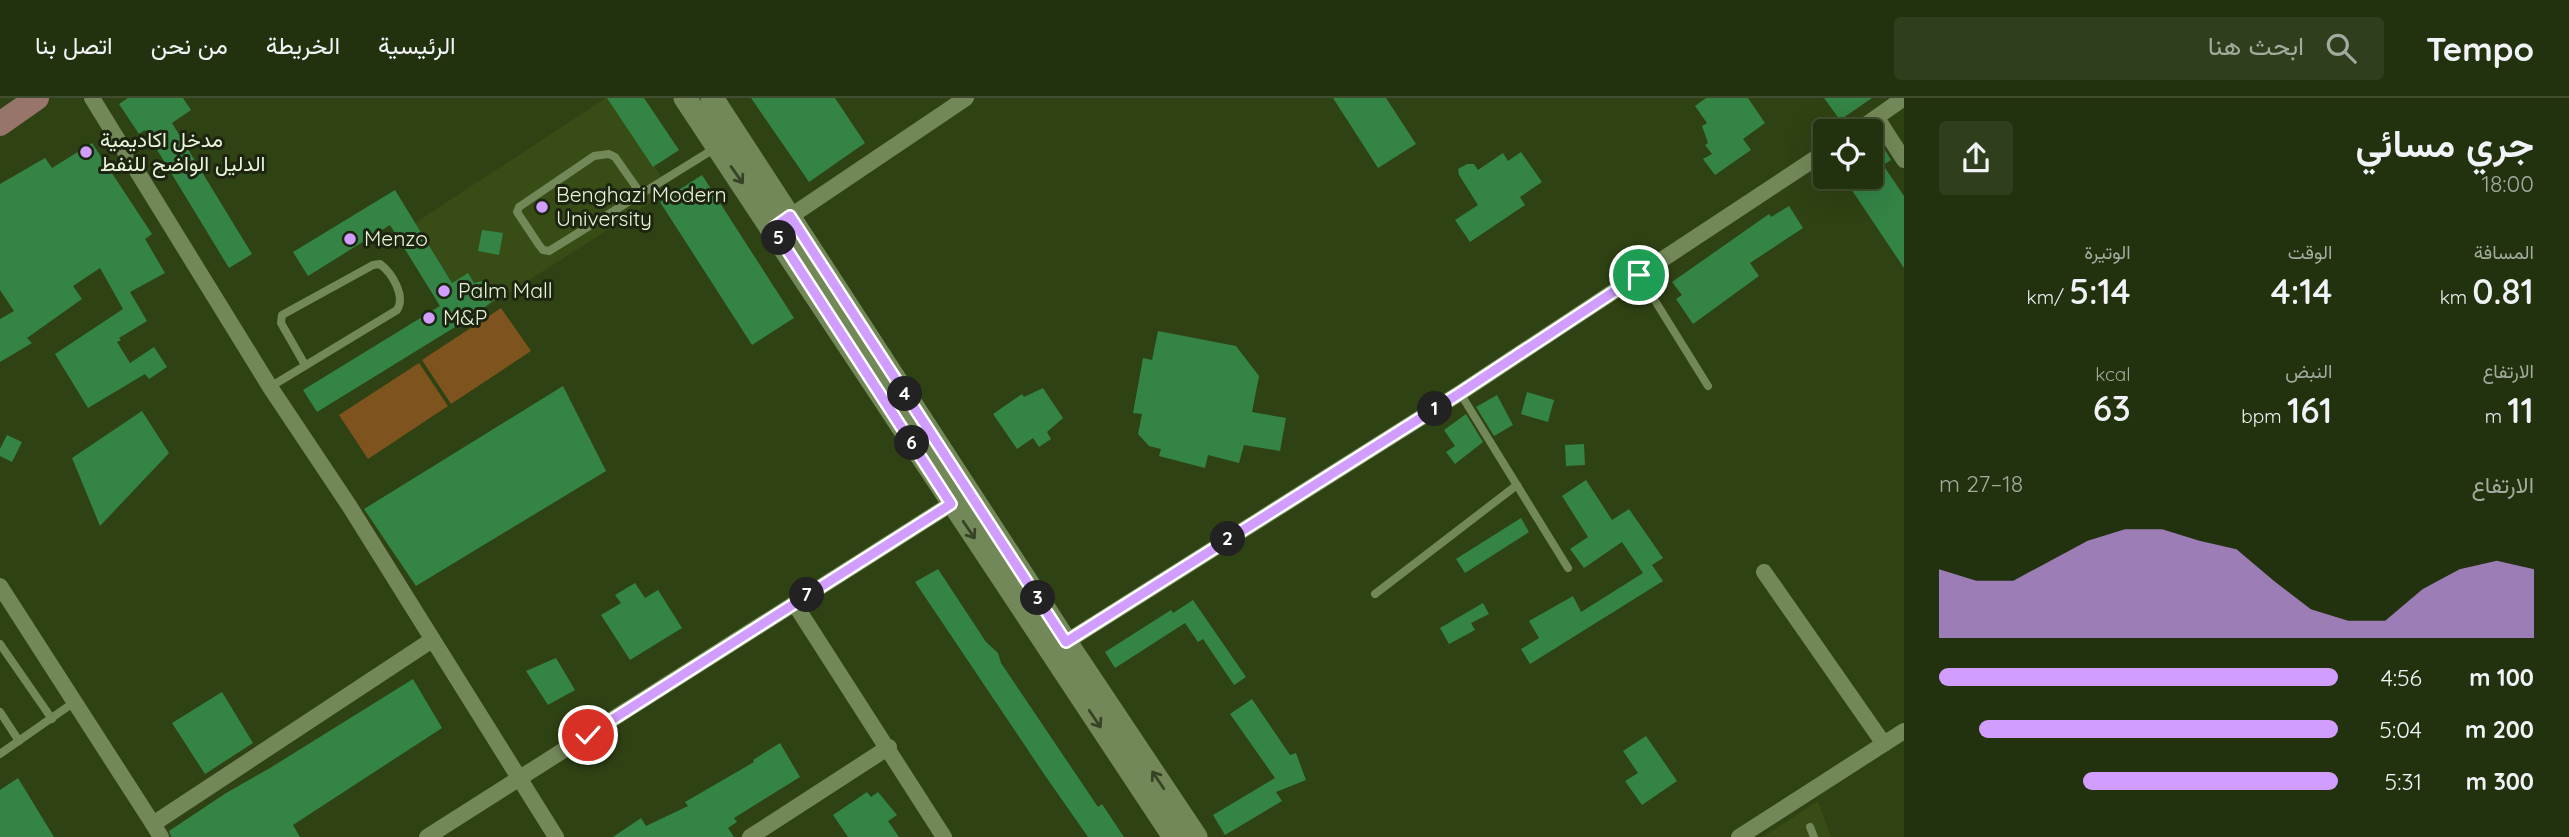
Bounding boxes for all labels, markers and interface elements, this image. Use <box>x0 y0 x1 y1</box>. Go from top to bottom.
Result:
search box <box>1894 17 2384 80</box>
text: Tempo <box>2426 28 2534 69</box>
text: ابحث هنا <box>2208 29 2304 62</box>
icon: search <box>2322 29 2360 67</box>
text: اتصل بنا <box>35 30 113 60</box>
text: من نحن <box>151 30 228 60</box>
text: الخريطة <box>266 30 340 60</box>
text: الرئيسية <box>378 30 456 60</box>
map controls <box>1813 119 1883 189</box>
button: locate <box>1813 119 1883 189</box>
text: جري مسائي <box>2356 119 2534 167</box>
button: share <box>1939 121 2013 195</box>
place label: مدخل اكاديمية الدليل الواضح للنفط <box>100 126 265 178</box>
marker: مدخل اكاديمية الدليل الواضح للنفط <box>78 144 94 160</box>
one-way arrow <box>730 165 744 184</box>
text: 18:00 <box>2481 169 2534 198</box>
place label: Benghazi Modern University <box>556 181 727 231</box>
marker: Benghazi Modern University <box>534 199 550 215</box>
pin: 5 <box>762 220 796 256</box>
place label: Menzo <box>364 225 428 251</box>
text: 5 <box>773 225 784 249</box>
marker: Menzo <box>342 231 358 247</box>
text: الوتيرة <box>2084 240 2131 264</box>
text: الوقت <box>2288 240 2332 264</box>
text: المسافة <box>2474 240 2534 264</box>
pin <box>1609 245 1669 305</box>
icon: arrive <box>1620 256 1658 294</box>
text: 5:14 <box>2069 269 2131 313</box>
text: 4:14 <box>2271 269 2332 313</box>
text: 0.81 <box>2472 269 2534 313</box>
place label: Palm Mall <box>458 277 553 303</box>
marker: Palm Mall <box>436 283 452 299</box>
text: /km <box>2027 285 2069 309</box>
text: km <box>2440 285 2472 309</box>
place label: M&P <box>443 304 487 330</box>
marker: M&P <box>421 310 437 326</box>
text: النبض <box>2285 359 2332 383</box>
text: الارتفاع <box>2482 359 2534 383</box>
text: kcal <box>2095 362 2131 386</box>
pin: 4 <box>888 376 922 412</box>
text: 4 <box>899 381 910 405</box>
text: 63 <box>2093 386 2131 430</box>
text: 161 <box>2287 388 2332 432</box>
text: 11 <box>2507 388 2534 432</box>
pin: 1 <box>1418 392 1452 426</box>
text: 1 <box>1431 396 1438 420</box>
text: bpm <box>2241 404 2287 428</box>
text: m <box>2485 404 2507 428</box>
pin: 6 <box>894 426 930 460</box>
text: 6 <box>906 430 917 454</box>
text: 18–27 m <box>1939 469 2023 498</box>
text: الارتفاع <box>2472 470 2534 499</box>
one-way arrow <box>962 519 976 539</box>
pin: 2 <box>1210 522 1246 556</box>
text: 2 <box>1222 526 1233 550</box>
pin: 7 <box>790 578 824 612</box>
pin: 3 <box>1020 580 1056 616</box>
text: 7 <box>801 582 812 606</box>
text: 3 <box>1032 585 1043 609</box>
text: 4:56 <box>2381 663 2422 692</box>
text: 100 m <box>2469 663 2534 692</box>
pin <box>558 705 618 765</box>
one-way arrow <box>1088 709 1102 728</box>
text: 5:04 <box>2379 715 2422 744</box>
text: 200 m <box>2465 715 2534 744</box>
icon: check <box>569 716 607 754</box>
text: 5:31 <box>2385 767 2422 796</box>
text: 300 m <box>2466 767 2534 796</box>
one-way arrow <box>1151 771 1165 790</box>

